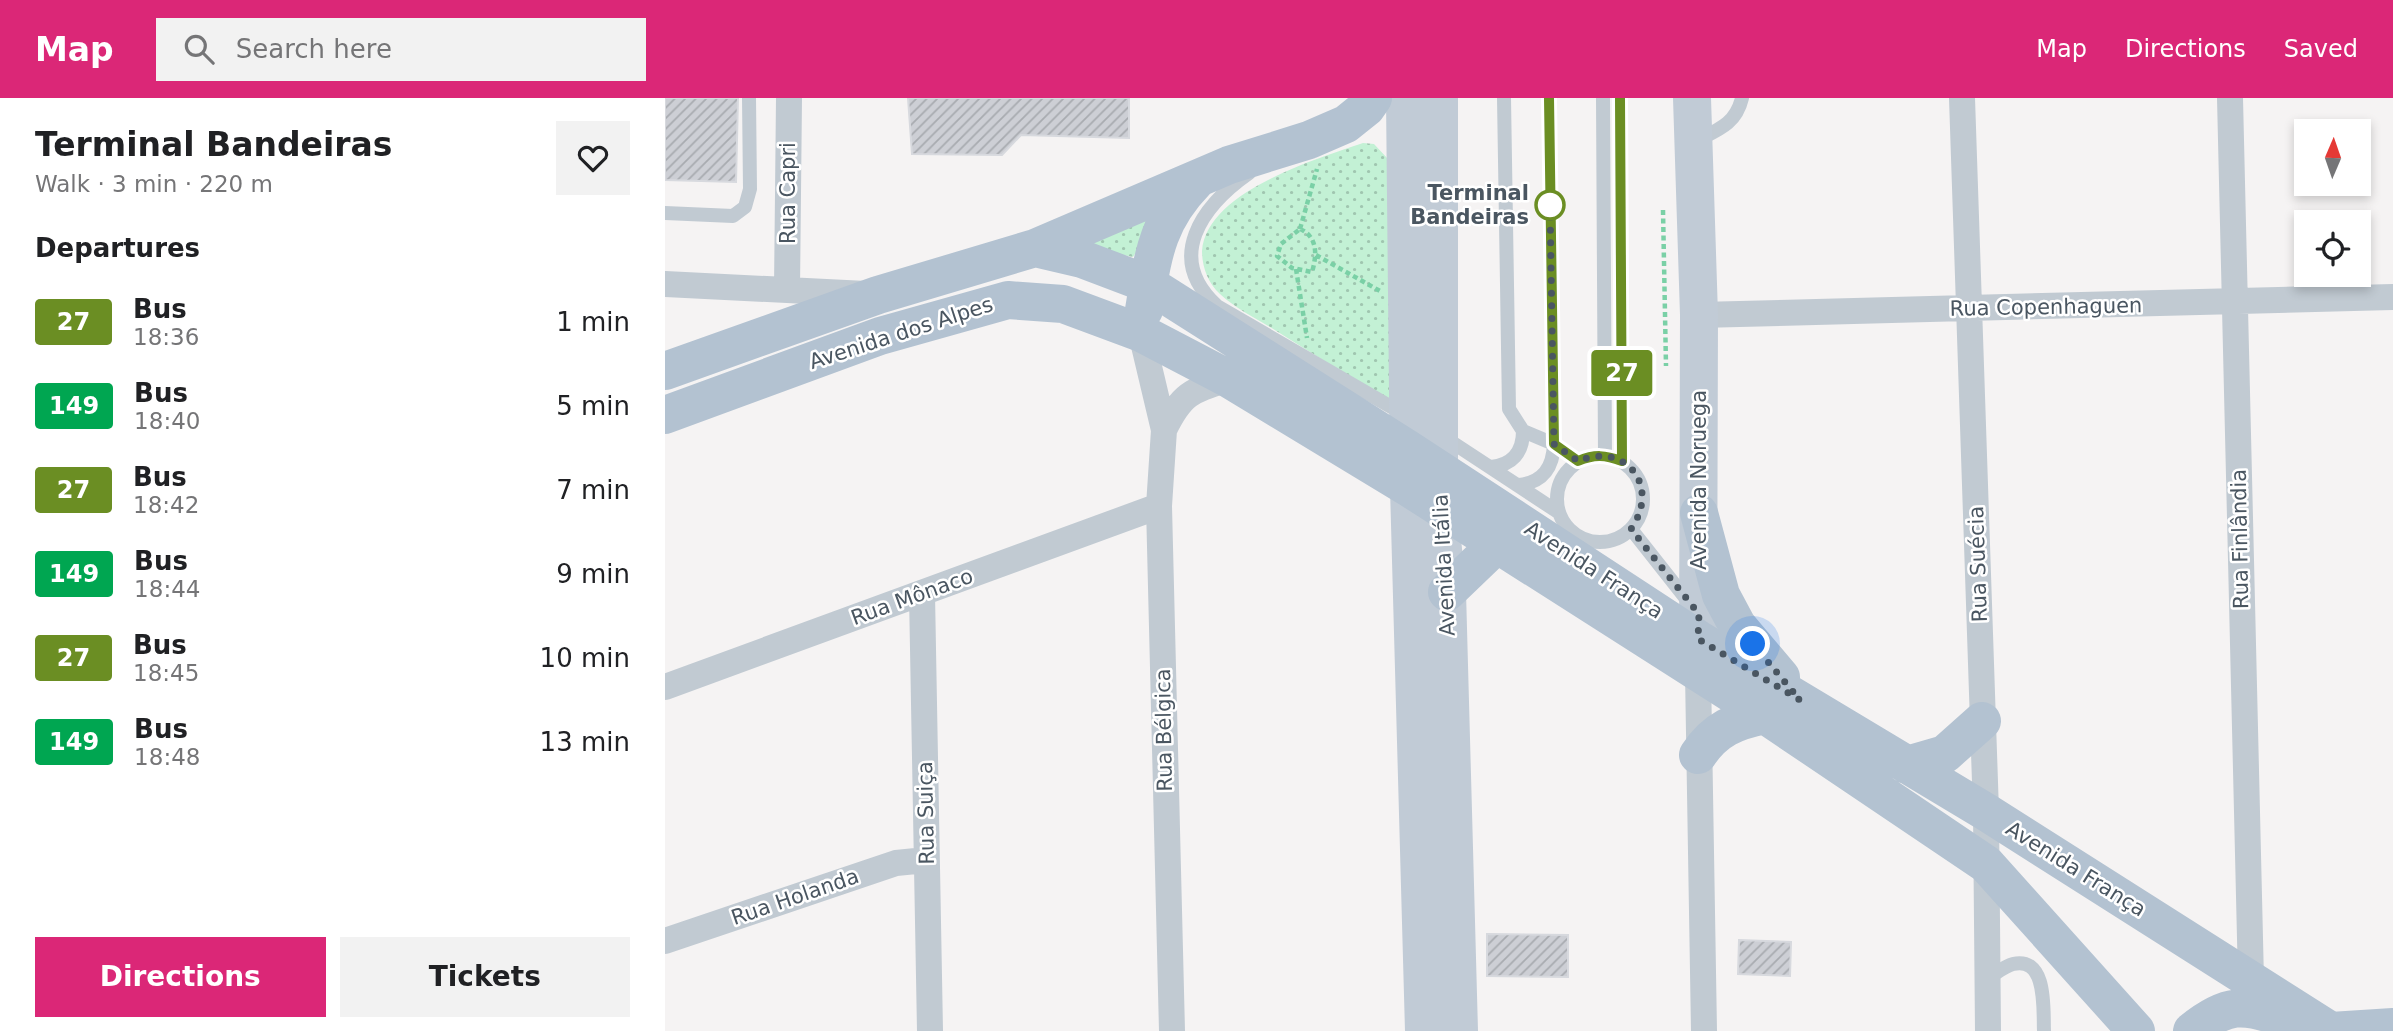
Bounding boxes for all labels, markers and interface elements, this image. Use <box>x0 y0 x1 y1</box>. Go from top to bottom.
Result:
search box <box>156 18 646 81</box>
text: Map <box>35 30 114 69</box>
icon: search <box>180 30 218 68</box>
text: Search here <box>236 34 392 64</box>
text: Map <box>2036 35 2087 63</box>
text: Directions <box>2125 35 2246 63</box>
text: Saved <box>2284 35 2358 63</box>
north arrow <box>2294 119 2371 196</box>
map controls <box>2294 119 2371 287</box>
button: heart <box>556 121 630 195</box>
text: Terminal Bandeiras <box>35 125 392 164</box>
street label: Rua Capri <box>776 142 800 244</box>
text: Walk · 3 min · 220 m <box>35 171 273 197</box>
place label: Terminal Bandeiras <box>1410 181 1529 229</box>
marker: Terminal Bandeiras <box>1535 190 1565 220</box>
button: locate <box>2294 210 2371 287</box>
text: Departures <box>35 233 200 263</box>
street label: Avenida dos Alpes <box>806 292 996 374</box>
street label: Rua Copenhaguen <box>1949 293 2143 321</box>
text: Bus <box>133 294 187 324</box>
text: 1 min <box>556 307 630 337</box>
text: 27 <box>57 308 90 336</box>
text: 18:36 <box>133 324 199 350</box>
line badge: 27 <box>1591 350 1653 396</box>
text: 27 <box>1605 359 1639 387</box>
text: Bus <box>134 378 188 408</box>
street label: Avenida Noruega <box>1687 390 1711 570</box>
text: 5 min <box>556 391 630 421</box>
text: 149 <box>49 392 99 420</box>
text: 18:40 <box>134 408 200 434</box>
text: Bus <box>133 462 187 492</box>
street label: Rua Finlândia <box>2227 469 2253 609</box>
text: 7 min <box>556 475 630 505</box>
text: 27 <box>57 476 90 504</box>
text: 18:42 <box>133 492 199 518</box>
street label: Avenida Itália <box>1428 493 1460 637</box>
street label: Rua Suécia <box>1964 505 1992 623</box>
street label: Avenida França <box>1520 516 1668 624</box>
text: Bus <box>134 546 188 576</box>
text: 9 min <box>556 559 630 589</box>
text: 149 <box>49 560 99 588</box>
street label: Rua Mônaco <box>848 564 976 630</box>
text: 18:44 <box>134 576 200 602</box>
your location <box>1735 626 1770 661</box>
text: Bus <box>133 630 187 660</box>
text: 10 min <box>540 643 630 673</box>
text: 27 <box>57 644 90 672</box>
text: 18:45 <box>133 660 199 686</box>
street label: Rua Bélgica <box>1151 668 1177 792</box>
text: Bus <box>134 714 188 744</box>
text: 13 min <box>540 727 630 757</box>
text: 149 <box>49 728 99 756</box>
text: 18:48 <box>134 744 200 770</box>
street label: Rua Suiça <box>913 761 939 865</box>
street label: Avenida França <box>2002 816 2150 922</box>
street label: Rua Holanda <box>728 864 862 930</box>
button: Directions <box>35 937 326 1017</box>
button: Tickets <box>340 937 630 1017</box>

